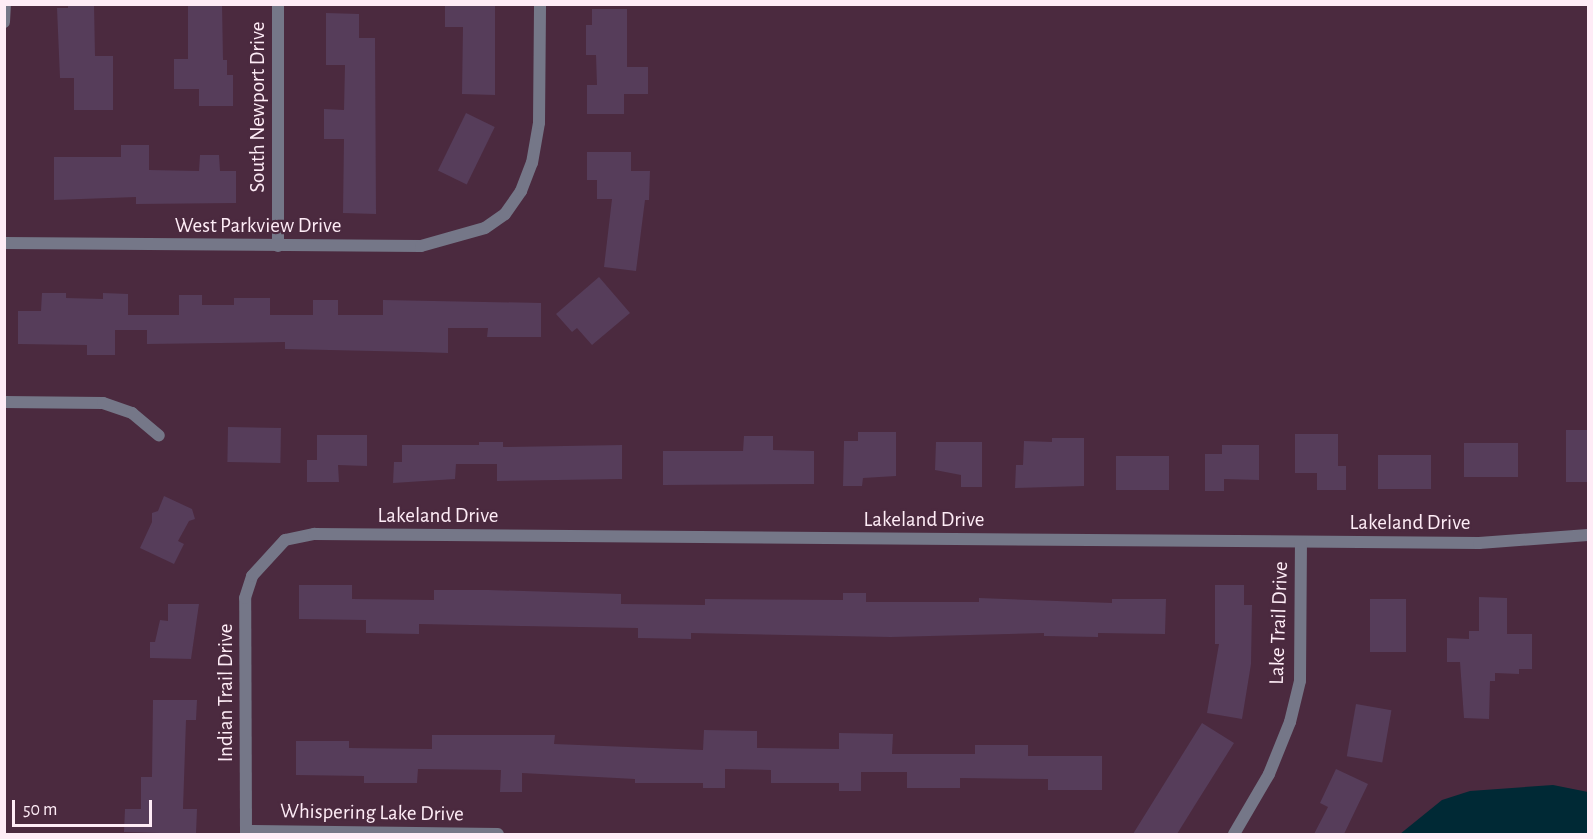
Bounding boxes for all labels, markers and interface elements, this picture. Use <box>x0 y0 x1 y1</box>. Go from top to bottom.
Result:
street label: South Newport Drive <box>245 22 271 192</box>
street label: West Parkview Drive <box>175 213 341 239</box>
street label: Lakeland Drive <box>378 503 498 529</box>
street label: Lakeland Drive <box>864 507 984 533</box>
street label: Lakeland Drive <box>1350 510 1470 536</box>
street label: Lake Trail Drive <box>1264 561 1294 685</box>
street label: Indian Trail Drive <box>213 624 239 762</box>
scale bar <box>15 788 154 826</box>
street label: Whispering Lake Drive <box>280 799 464 827</box>
text: 50 m <box>23 801 57 819</box>

